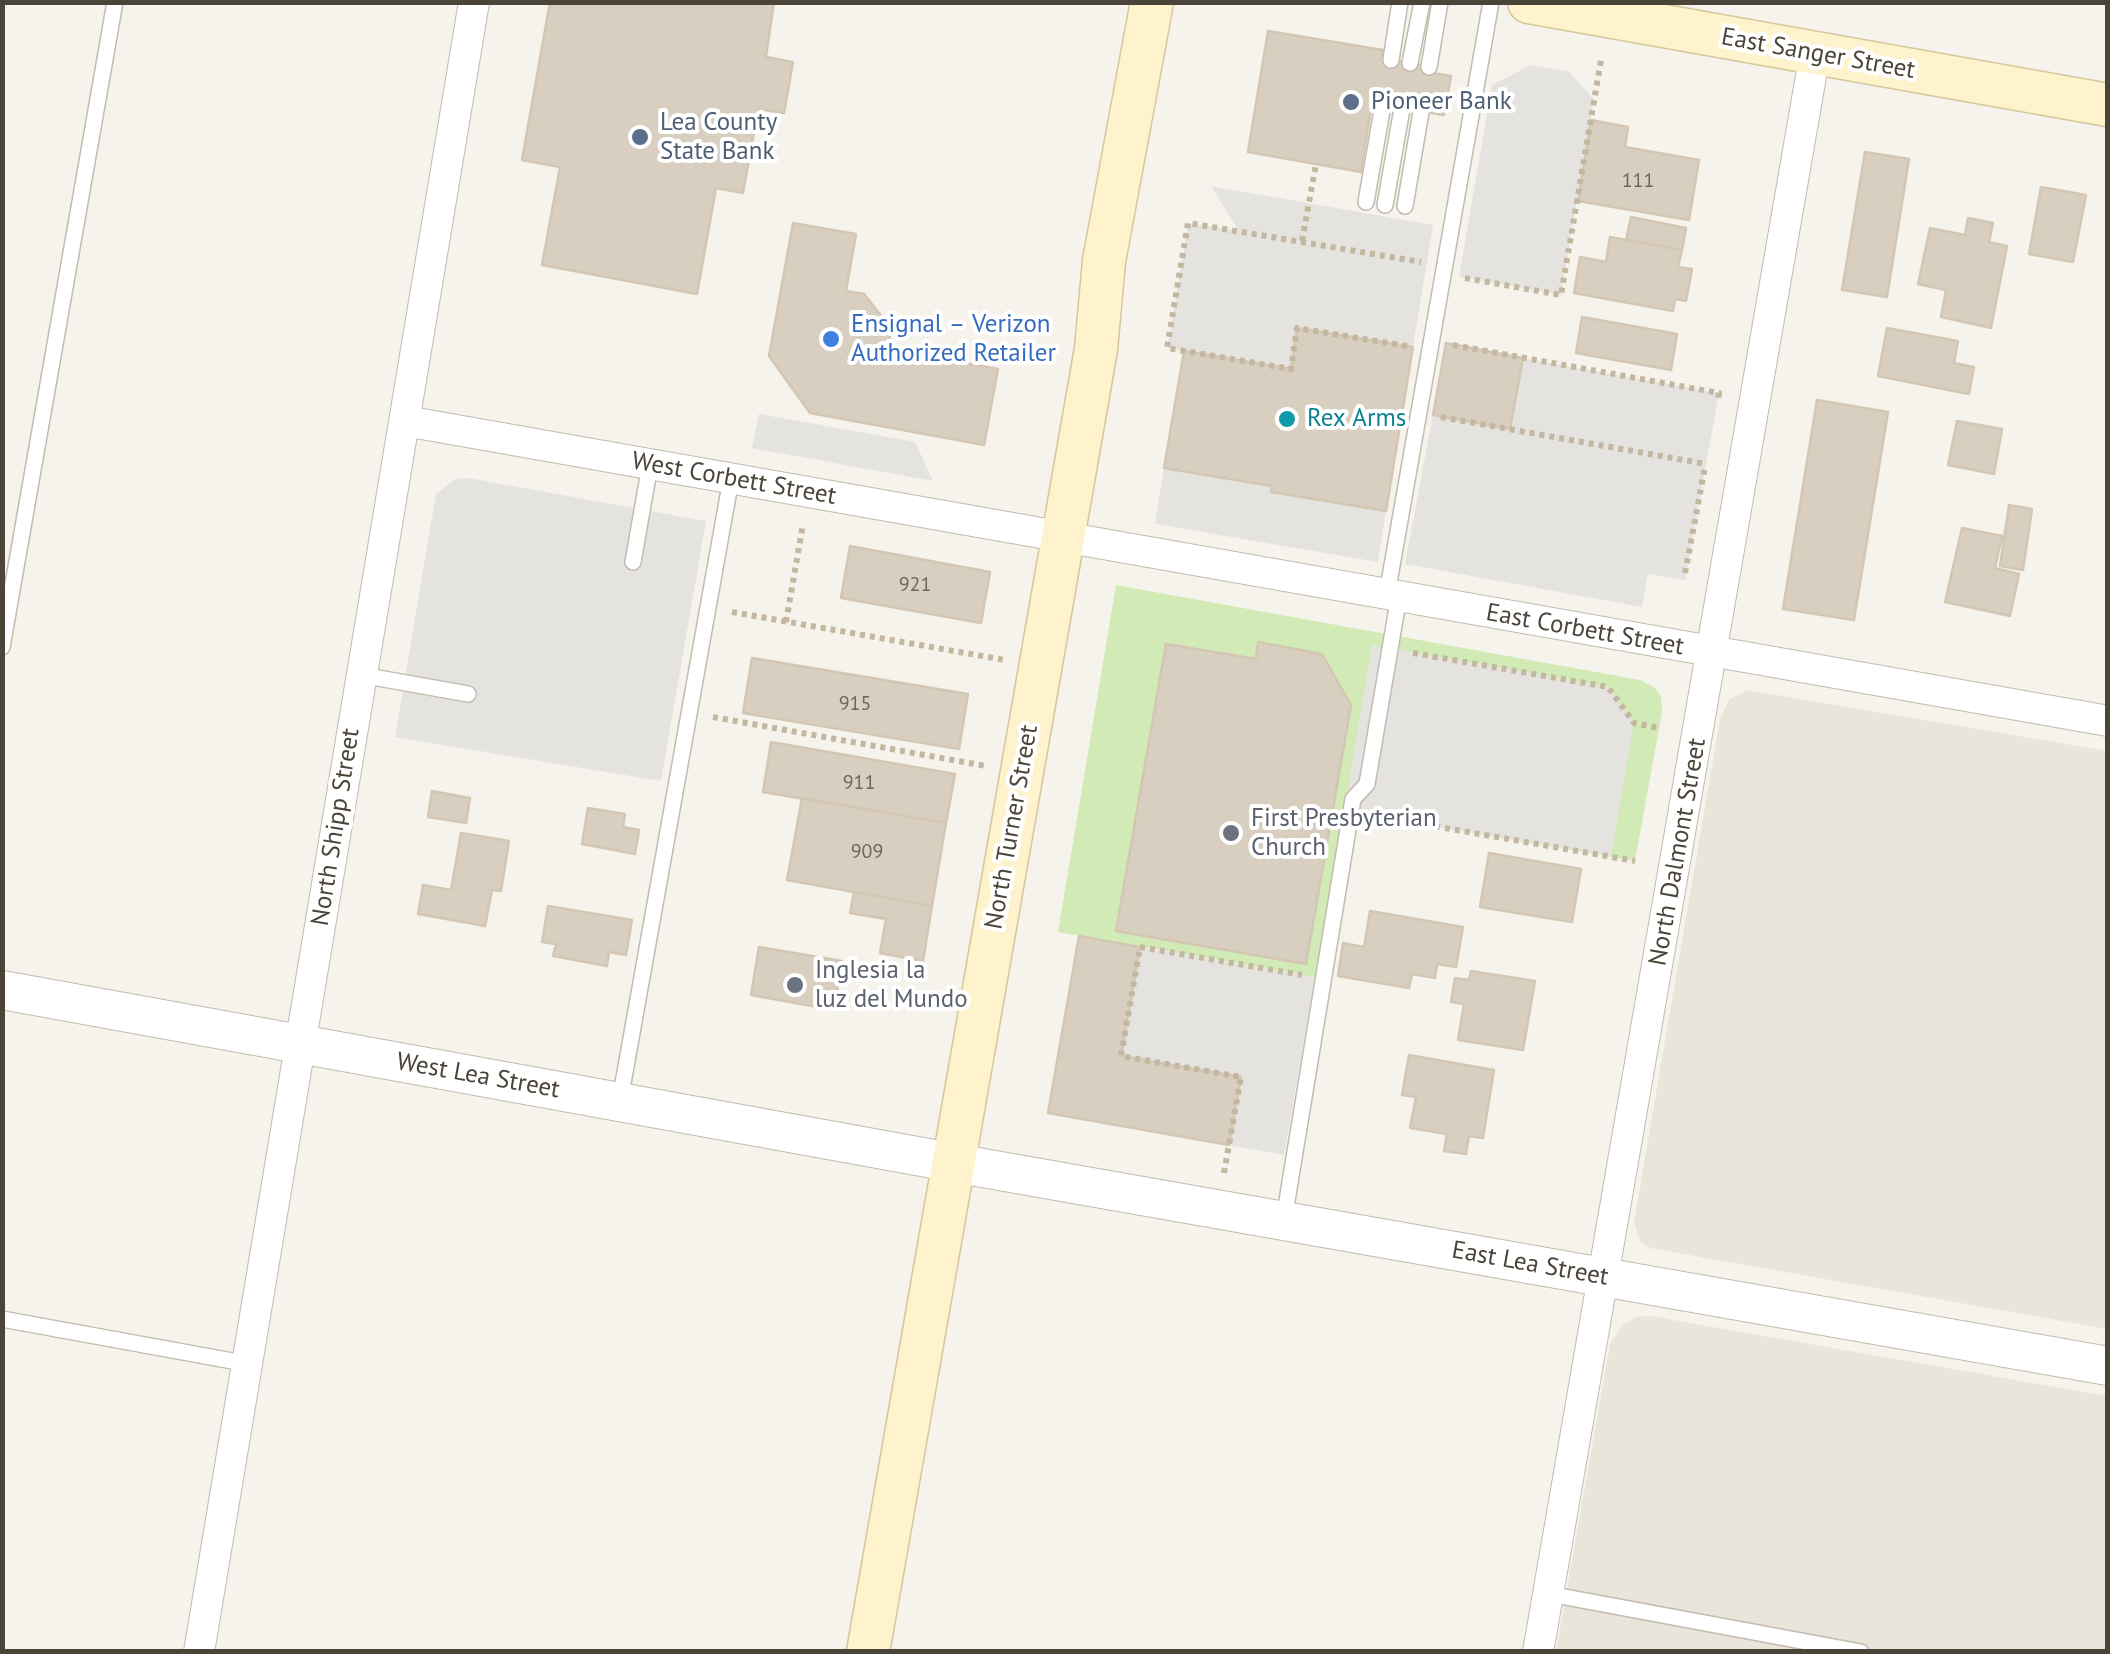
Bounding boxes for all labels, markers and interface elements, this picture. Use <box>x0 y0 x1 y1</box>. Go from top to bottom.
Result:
street label: East Sanger Street <box>1719 22 1917 86</box>
place label: Pioneer Bank <box>1371 87 1512 117</box>
marker: Pioneer Bank <box>1340 91 1362 113</box>
place label: Lea County State Bank <box>660 108 777 167</box>
marker: Lea County State Bank <box>629 126 651 148</box>
house number: 111 <box>1622 169 1654 193</box>
place label: Ensignal – Verizon Authorized Retailer <box>851 310 1056 369</box>
marker: Ensignal – Verizon Authorized Retailer <box>820 328 842 350</box>
place label: Rex Arms <box>1307 404 1406 434</box>
marker: Rex Arms <box>1276 408 1298 430</box>
street label: West Corbett Street <box>629 446 839 512</box>
house number: 921 <box>899 573 931 597</box>
street label: East Corbett Street <box>1484 598 1686 662</box>
house number: 915 <box>839 692 871 716</box>
street label: North Turner Street <box>979 723 1045 931</box>
street label: North Shipp Street <box>306 726 366 928</box>
street label: North Dalmont Street <box>1643 736 1713 968</box>
house number: 911 <box>843 771 875 795</box>
place label: First Presbyterian Church <box>1251 804 1437 863</box>
marker: First Presbyterian Church <box>1220 822 1242 844</box>
house number: 909 <box>851 840 883 864</box>
place label: Inglesia la luz del Mundo <box>815 956 968 1015</box>
marker: Inglesia la luz del Mundo <box>784 974 806 996</box>
street label: West Lea Street <box>394 1047 562 1105</box>
street label: East Lea Street <box>1449 1235 1611 1293</box>

